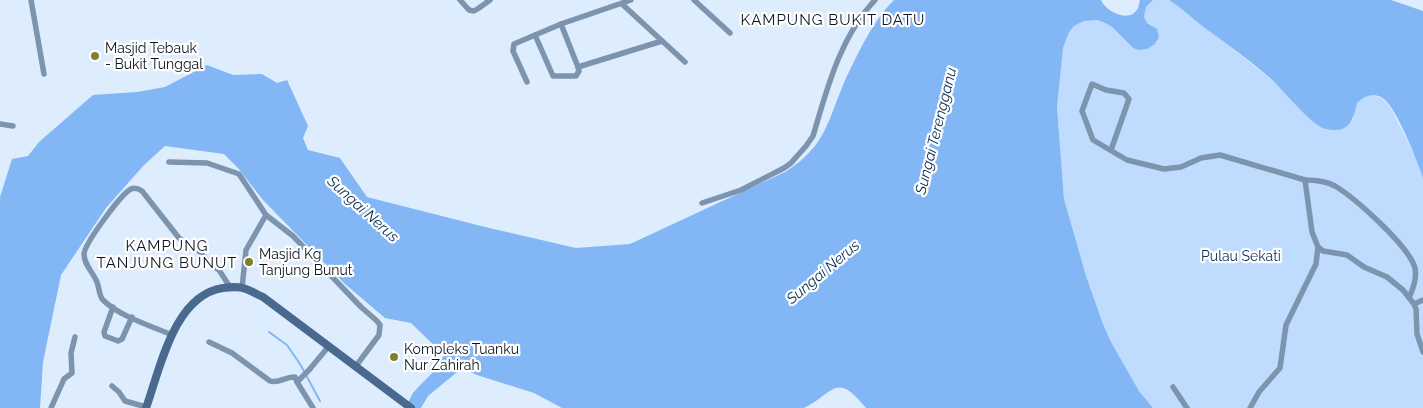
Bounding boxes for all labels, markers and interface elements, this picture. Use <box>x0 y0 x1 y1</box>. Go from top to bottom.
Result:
district label: KAMPUNG BUKIT DATU <box>741 11 925 29</box>
place label: Masjid Tebauk - Bukit Tunggal <box>105 40 203 72</box>
marker: Masjid Tebauk - Bukit Tunggal <box>89 50 101 62</box>
water label: Sungai Terengganu <box>911 65 961 197</box>
water label: Sungai Nerus <box>323 171 403 246</box>
water label: Sungai Nerus <box>782 236 863 309</box>
district label: KAMPUNG TANJUNG BUNUT <box>97 237 237 272</box>
place label: Masjid Kg Tanjung Bunut <box>259 246 353 278</box>
park label: Pulau Sekati <box>1201 248 1281 264</box>
marker: Masjid Kg Tanjung Bunut <box>243 256 255 268</box>
place label: Kompleks Tuanku Nur Zahirah <box>404 341 519 373</box>
marker: Kompleks Tuanku Nur Zahirah <box>388 351 400 363</box>

